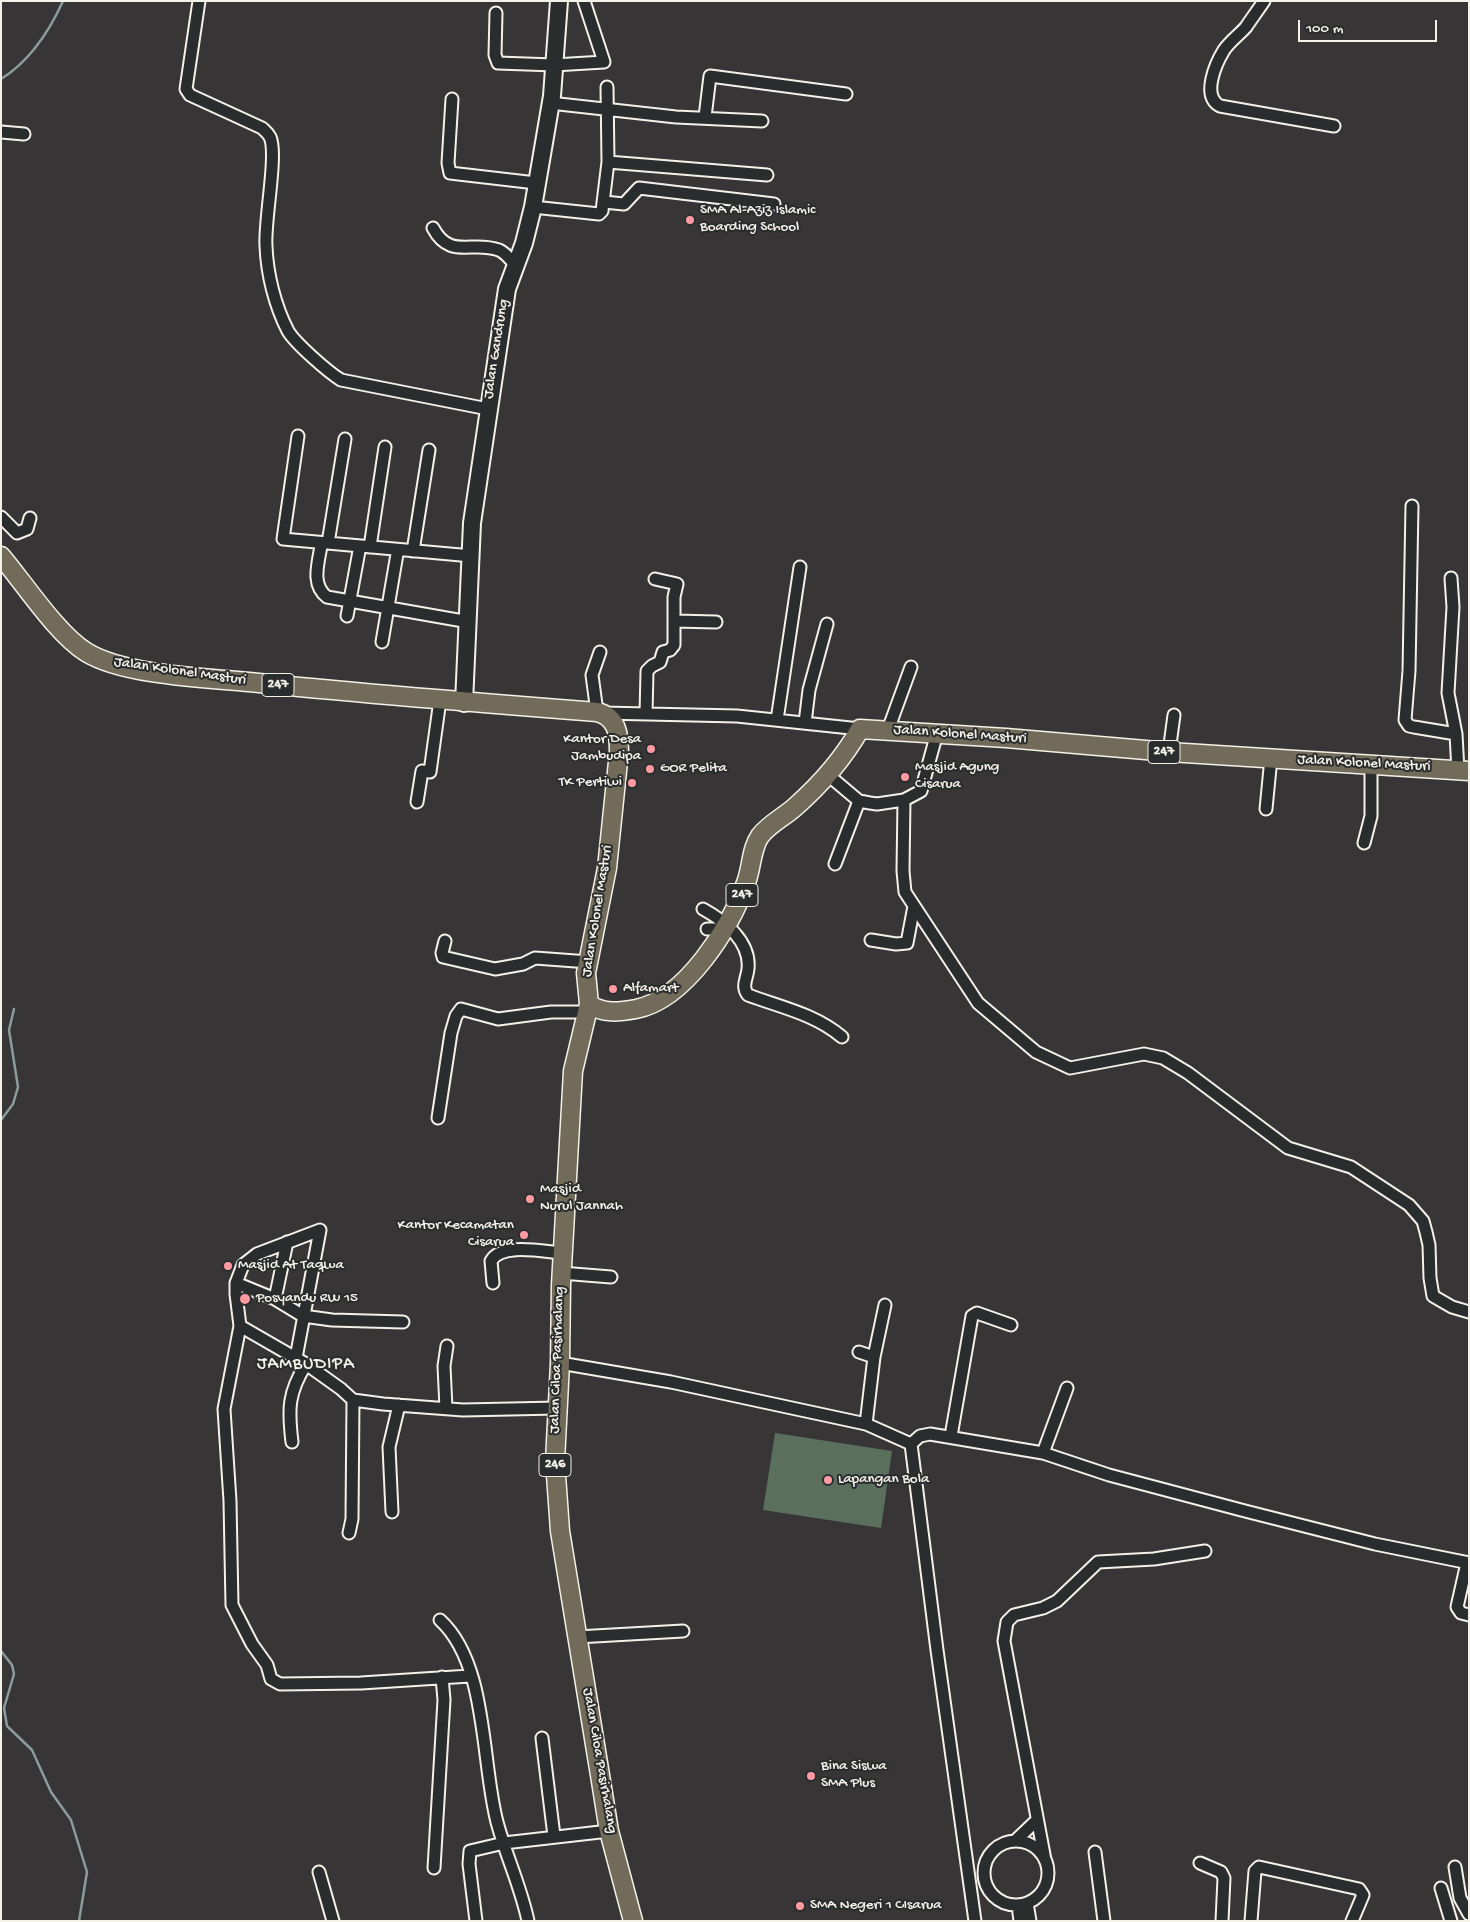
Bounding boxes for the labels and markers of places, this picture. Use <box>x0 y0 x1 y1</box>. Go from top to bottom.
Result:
place label: SMA Al-Aziz Islamic Boarding School <box>700 202 815 237</box>
marker: SMA Al-Aziz Islamic Boarding School <box>684 214 696 226</box>
place label: Kantor Desa Jambudipa <box>563 731 641 766</box>
marker: Kantor Desa Jambudipa <box>645 743 657 755</box>
place label: Masjid Agung Cisarua <box>915 759 999 794</box>
place label: GOR Pelita <box>660 760 727 778</box>
marker: GOR Pelita <box>644 763 656 775</box>
marker: Masjid Agung Cisarua <box>899 771 911 783</box>
place label: TK Pertiwi <box>559 774 622 792</box>
marker: TK Pertiwi <box>626 777 638 789</box>
place label: Alfamart <box>623 980 678 998</box>
marker: Alfamart <box>607 983 619 995</box>
place label: Masjid Nurul Jannah <box>540 1181 623 1216</box>
marker: Masjid Nurul Jannah <box>524 1193 536 1205</box>
place label: Kantor Kecamatan Cisarua <box>398 1217 514 1252</box>
marker: Kantor Kecamatan Cisarua <box>518 1229 530 1241</box>
place label: Masjid At Taqwa <box>238 1257 344 1275</box>
marker: Masjid At Taqwa <box>222 1260 234 1272</box>
place label: Posyandu RW 15 <box>256 1290 358 1308</box>
marker: Posyandu RW 15 <box>238 1292 252 1306</box>
place label: Lapangan Bola <box>838 1471 929 1489</box>
marker: Lapangan Bola <box>822 1474 834 1486</box>
place label: Bina Siswa SMA Plus <box>821 1758 887 1793</box>
marker: Bina Siswa SMA Plus <box>805 1770 817 1782</box>
place label: SMA Negeri 1 CIsarua <box>810 1897 942 1915</box>
marker: SMA Negeri 1 CIsarua <box>794 1900 806 1912</box>

